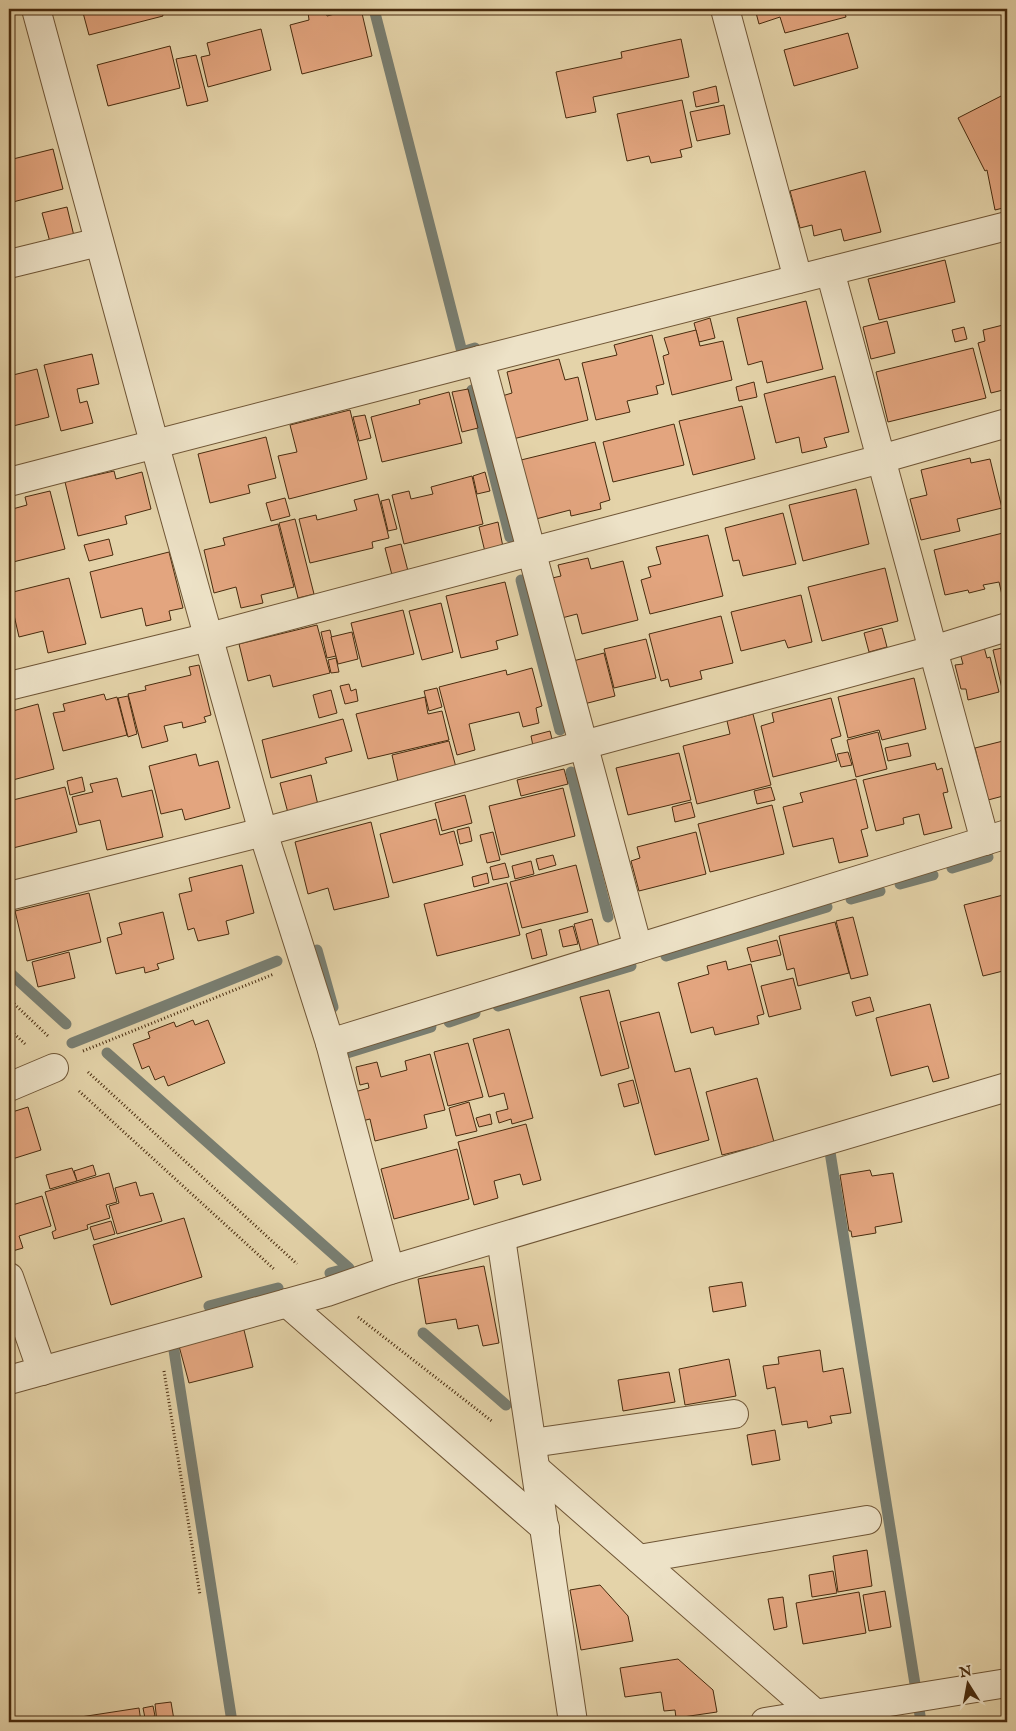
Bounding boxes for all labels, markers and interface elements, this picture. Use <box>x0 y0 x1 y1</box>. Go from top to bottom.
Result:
north arrow <box>944 1658 994 1708</box>
text: N <box>957 1662 973 1682</box>

